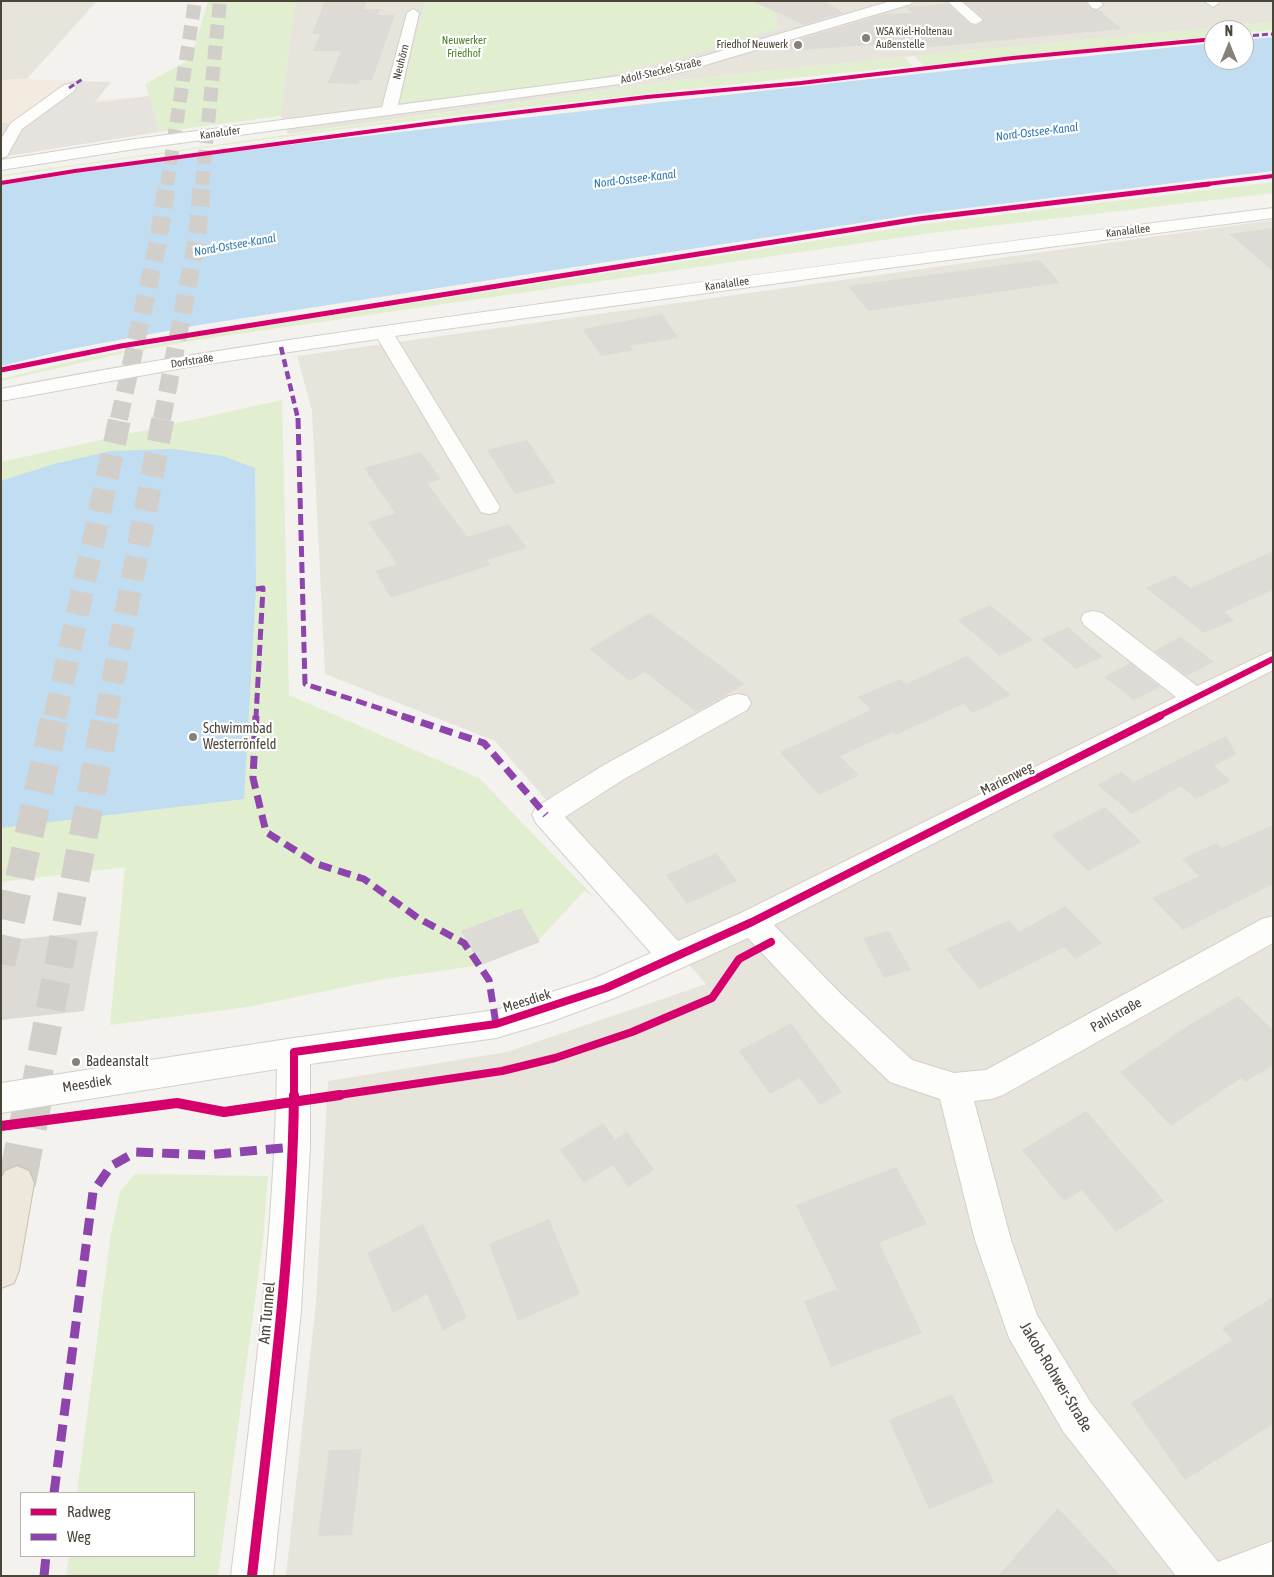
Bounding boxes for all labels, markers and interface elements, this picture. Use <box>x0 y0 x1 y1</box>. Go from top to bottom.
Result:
north arrow <box>1204 20 1254 70</box>
text: N <box>1225 23 1233 39</box>
place label: WSA Kiel-Holtenau Außenstelle <box>876 25 952 51</box>
marker: WSA Kiel-Holtenau Außenstelle <box>860 32 872 44</box>
park label: Neuwerker Friedhof <box>442 34 486 60</box>
place label: Friedhof Neuwerk <box>716 38 788 52</box>
marker: Friedhof Neuwerk <box>792 39 804 51</box>
street label: Neuhörn <box>390 43 412 81</box>
street label: Adolf-Steckel-Straße <box>619 55 703 87</box>
water label: Nord-Ostsee-Kanal <box>995 120 1079 144</box>
street label: Kanalufer <box>199 124 241 142</box>
water label: Nord-Ostsee-Kanal <box>593 167 677 191</box>
street label: Kanalallee <box>1105 222 1151 240</box>
water label: Nord-Ostsee-Kanal <box>193 231 277 259</box>
street label: Kanalallee <box>704 274 750 294</box>
street label: Dorfstraße <box>170 351 214 371</box>
place label: Schwimmbad Westerrönfeld <box>203 721 276 754</box>
marker: Schwimmbad Westerrönfeld <box>187 731 199 743</box>
street label: Marienweg <box>978 759 1036 799</box>
street label: Meesdiek <box>501 986 553 1016</box>
street label: Pahlstraße <box>1087 994 1145 1036</box>
place label: Badeanstalt <box>86 1054 149 1070</box>
marker: Badeanstalt <box>70 1056 82 1068</box>
street label: Meesdiek <box>61 1072 113 1096</box>
street label: Am Tunnel <box>255 1281 279 1345</box>
street label: Jakob-Rohwer-Straße <box>1016 1318 1096 1436</box>
legend <box>20 1492 195 1557</box>
text: Radweg <box>67 1503 111 1520</box>
text: Weg <box>67 1528 91 1545</box>

